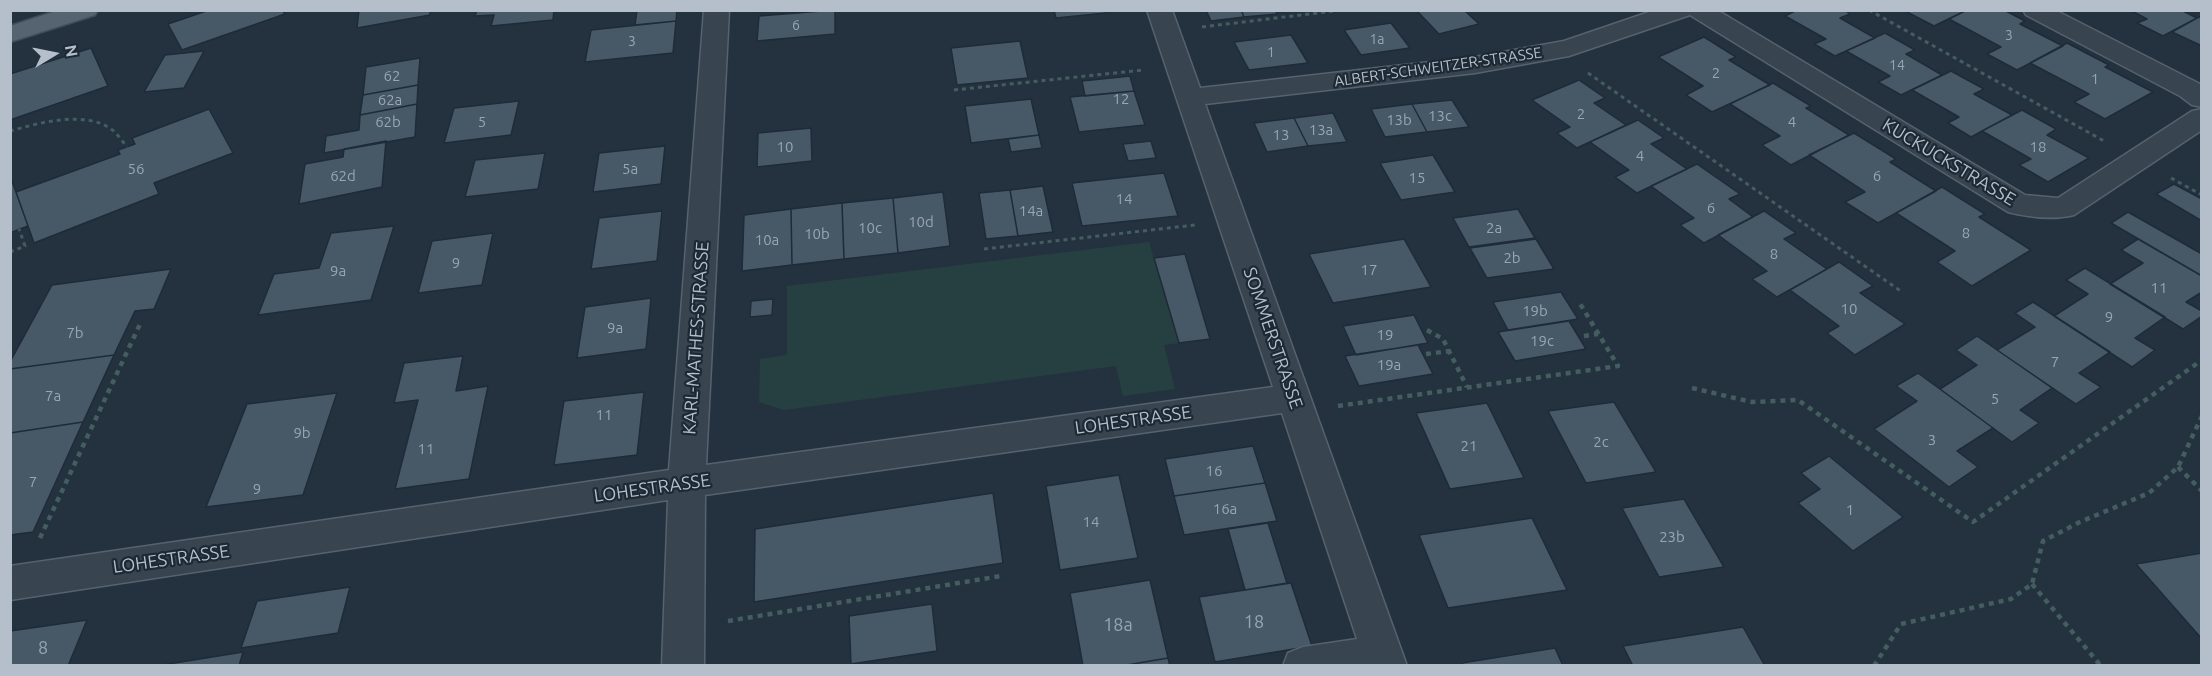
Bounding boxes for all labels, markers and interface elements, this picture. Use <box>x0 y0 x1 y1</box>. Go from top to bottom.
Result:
house number: 6 <box>792 17 800 33</box>
north arrow <box>24 24 84 84</box>
house number: 3 <box>2005 27 2013 43</box>
house number: 1a <box>1369 31 1385 47</box>
house number: 3 <box>628 33 636 49</box>
text: N <box>62 43 82 58</box>
house number: 1 <box>1267 44 1275 60</box>
street label: ALBERT-SCHWEITZER-STRASSE <box>1333 44 1543 90</box>
house number: 14 <box>1889 57 1905 73</box>
house number: 2 <box>1712 64 1720 82</box>
house number: 62 <box>384 67 400 85</box>
house number: 1 <box>2091 70 2099 88</box>
house number: 12 <box>1113 90 1129 108</box>
house number: 62a <box>378 91 402 109</box>
house number: 2 <box>1577 105 1585 123</box>
house number: 13c <box>1428 107 1452 125</box>
house number: 13b <box>1386 111 1412 129</box>
house number: 62b <box>375 113 401 131</box>
house number: 5 <box>478 113 486 131</box>
house number: 4 <box>1788 113 1796 131</box>
street label: KUCKUCKSTRASSE <box>1878 114 2020 210</box>
house number: 13a <box>1309 121 1333 139</box>
house number: 13 <box>1273 126 1289 144</box>
house number: 10 <box>777 138 793 156</box>
house number: 18 <box>2030 138 2046 156</box>
house number: 4 <box>1636 147 1644 165</box>
house number: 56 <box>128 160 144 178</box>
house number: 5a <box>622 160 638 178</box>
house number: 62d <box>330 167 356 185</box>
house number: 6 <box>1873 167 1881 185</box>
house number: 15 <box>1409 169 1425 187</box>
house number: 14 <box>1116 190 1132 208</box>
house number: 6 <box>1707 199 1715 217</box>
house number: 14a <box>1019 202 1043 220</box>
house number: 10d <box>908 213 934 231</box>
house number: 10c <box>858 219 882 237</box>
house number: 2a <box>1486 219 1502 237</box>
house number: 8 <box>1962 224 1970 242</box>
house number: 10b <box>804 225 830 243</box>
house number: 10a <box>755 231 779 249</box>
street label: KARL-MATHES-STRASSE <box>678 241 714 435</box>
house number: 8 <box>1770 245 1778 263</box>
house number: 2b <box>1503 249 1521 267</box>
house number: 9 <box>452 254 460 272</box>
house number: 17 <box>1361 261 1377 279</box>
house number: 9a <box>330 262 346 280</box>
street label: SOMMERSTRASSE <box>1239 264 1307 412</box>
house number: 11 <box>2151 279 2167 297</box>
house number: 10 <box>1841 300 1857 318</box>
house number: 19b <box>1522 302 1548 320</box>
house number: 9 <box>2105 308 2113 326</box>
house number: 9a <box>607 319 623 337</box>
house number: 7b <box>66 324 84 342</box>
house number: 19 <box>1377 326 1393 344</box>
house number: 19c <box>1530 332 1554 350</box>
house number: 7 <box>2051 353 2059 371</box>
house number: 19a <box>1377 356 1401 374</box>
house number: 7a <box>45 387 61 405</box>
house number: 5 <box>1991 390 1999 408</box>
street label: LOHESTRASSE <box>1073 401 1193 439</box>
house number: 11 <box>596 406 612 424</box>
house number: 9b <box>293 424 311 442</box>
house number: 3 <box>1928 431 1936 449</box>
house number: 2c <box>1593 433 1609 451</box>
house number: 21 <box>1461 437 1477 455</box>
house number: 11 <box>418 440 434 458</box>
house number: 16 <box>1206 462 1222 480</box>
street label: LOHESTRASSE <box>592 469 712 507</box>
house number: 7 <box>29 473 37 491</box>
house number: 9 <box>253 480 261 498</box>
house number: 16a <box>1213 500 1237 518</box>
house number: 1 <box>1846 501 1854 519</box>
house number: 14 <box>1083 513 1099 531</box>
house number: 23b <box>1659 528 1685 546</box>
street label: LOHESTRASSE <box>111 540 231 578</box>
house number: 18 <box>1244 611 1264 633</box>
house number: 18a <box>1103 614 1133 636</box>
house number: 8 <box>38 637 48 659</box>

